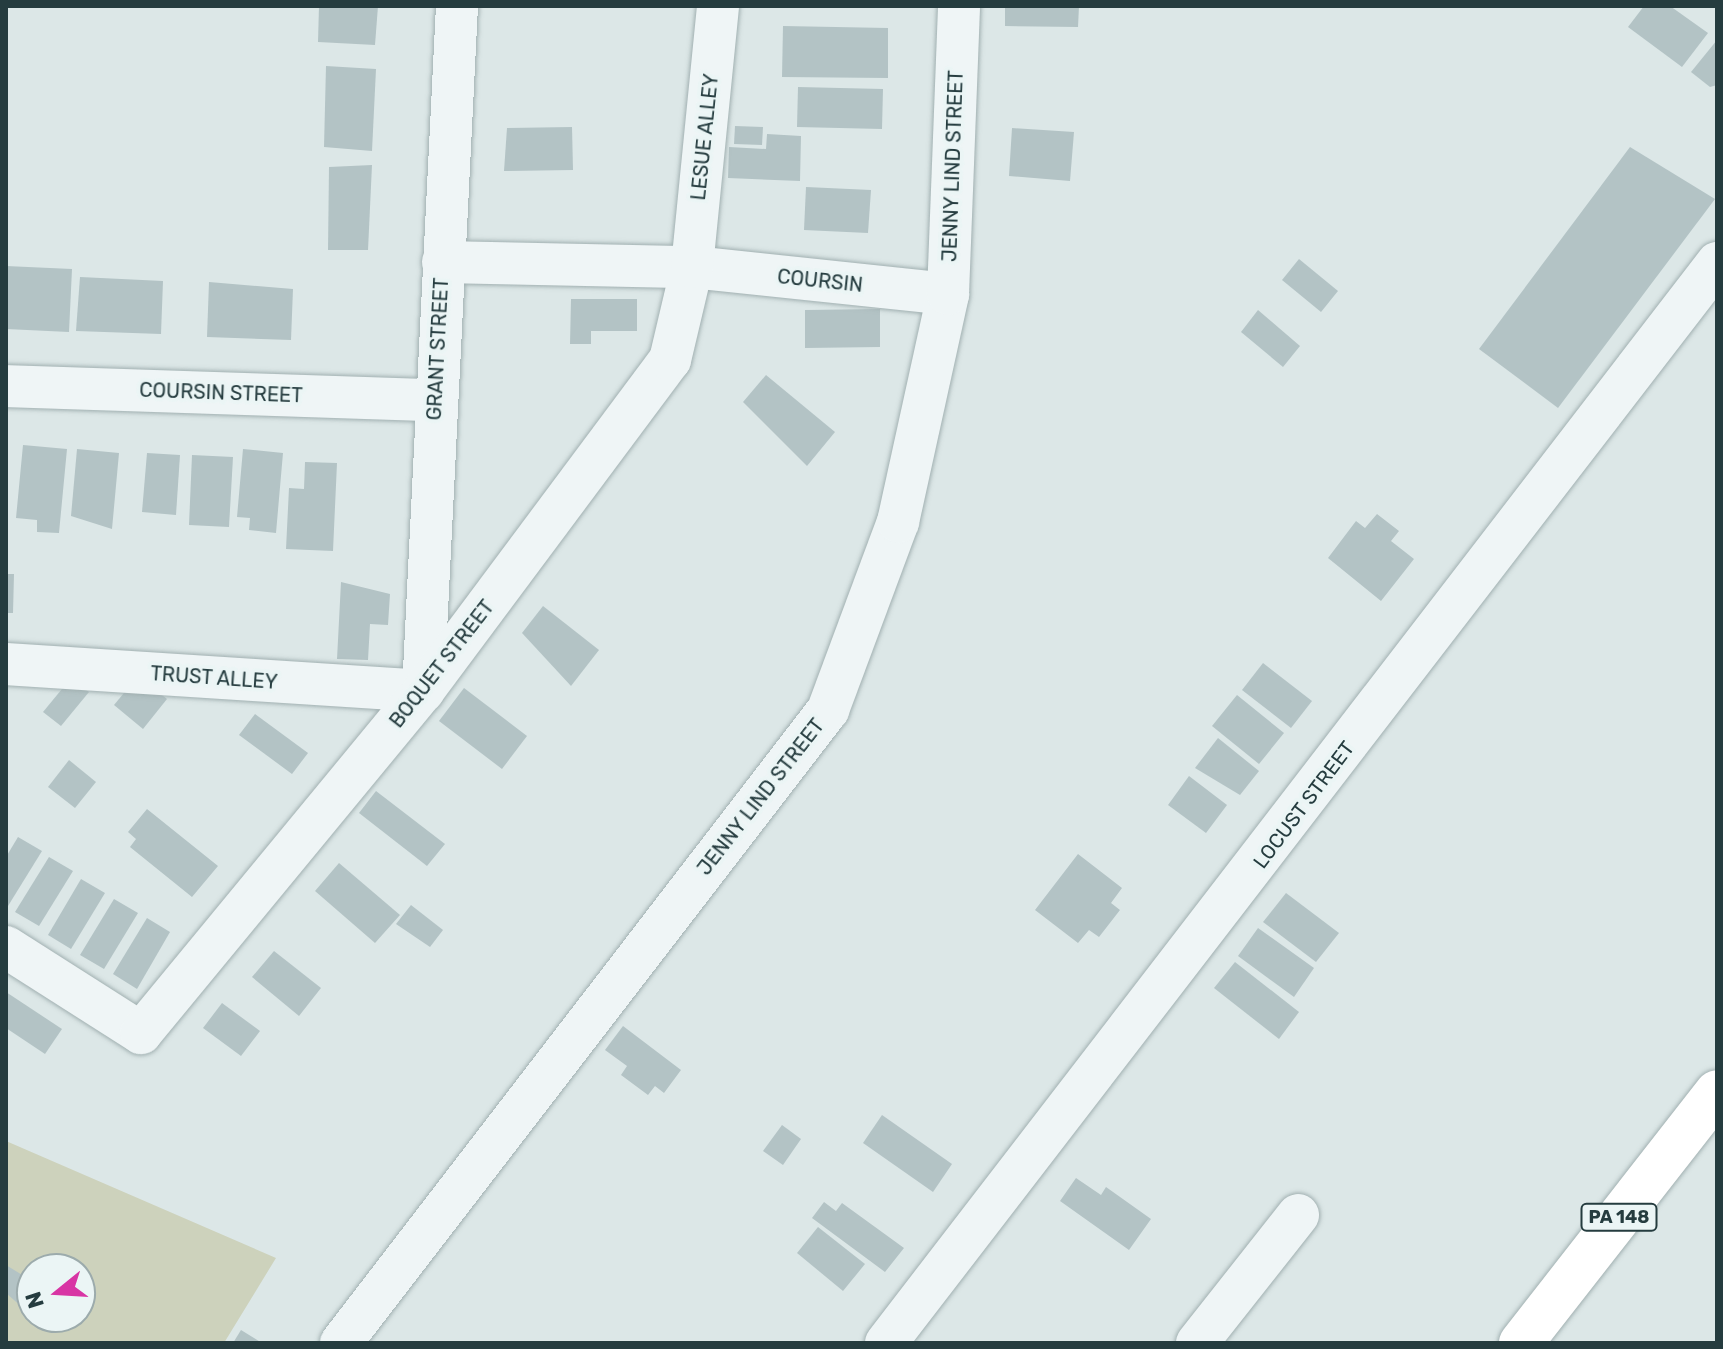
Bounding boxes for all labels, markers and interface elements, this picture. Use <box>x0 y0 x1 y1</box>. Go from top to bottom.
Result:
street label: JENNY LIND STREET <box>938 69 968 263</box>
street label: LESUE ALLEY <box>686 72 724 202</box>
street label: COURSIN <box>776 265 864 297</box>
street label: GRANT STREET <box>422 277 454 421</box>
street label: COURSIN STREET <box>139 378 303 408</box>
street label: BOQUET STREET <box>385 595 499 733</box>
street label: TRUST ALLEY <box>149 662 279 694</box>
street label: JENNY LIND STREET <box>692 714 830 880</box>
street label: LOCUST STREET <box>1248 736 1360 874</box>
road number: PA 148 <box>1579 1203 1659 1231</box>
north arrow <box>16 1253 96 1333</box>
text: N <box>19 1288 50 1312</box>

